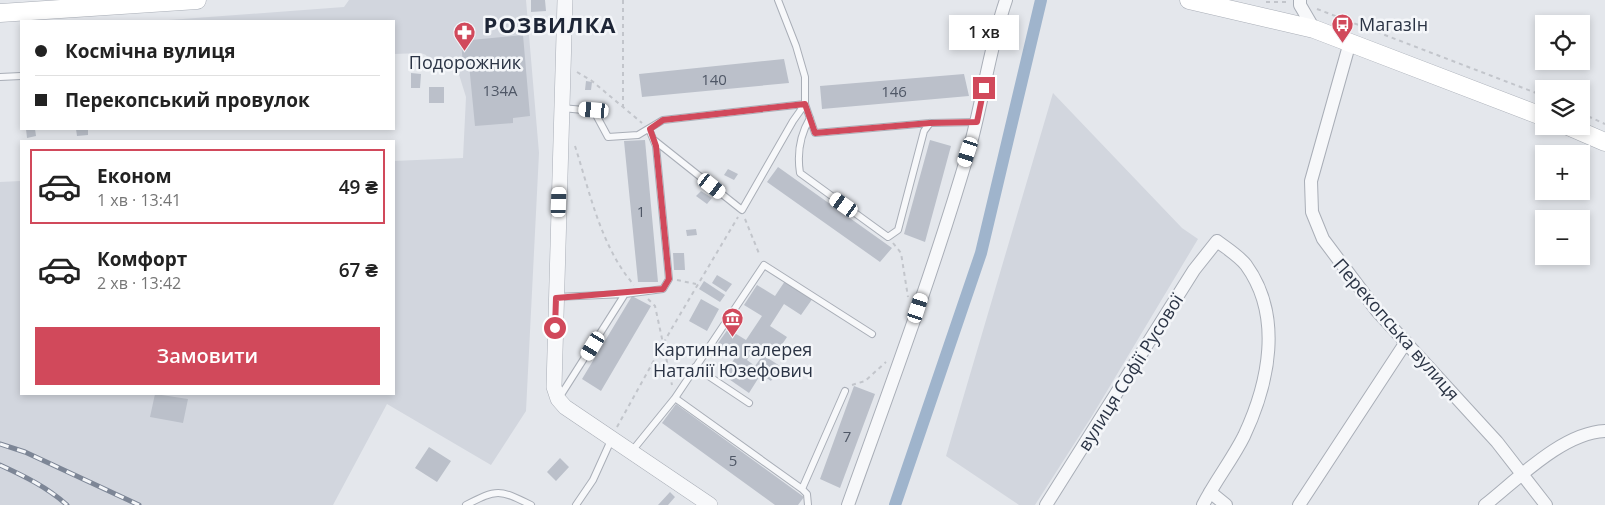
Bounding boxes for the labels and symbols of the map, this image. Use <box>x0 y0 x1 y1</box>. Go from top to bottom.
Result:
district label: РОЗВИЛКА <box>484 9 616 39</box>
bus stop icon: МагазІн <box>1331 12 1355 43</box>
place label: МагазІн <box>1359 12 1428 36</box>
callout: 1 хв <box>949 16 1019 51</box>
pharmacy icon: Подорожник <box>453 20 477 51</box>
place label: Подорожник <box>409 50 522 74</box>
house number: 140 <box>701 69 727 89</box>
route end <box>973 77 995 99</box>
house number: 134А <box>482 80 518 100</box>
house number: 146 <box>881 81 907 101</box>
car <box>578 101 609 119</box>
car <box>956 135 979 169</box>
car <box>695 171 728 201</box>
car <box>550 187 567 217</box>
car <box>827 190 860 220</box>
house number: 1 <box>637 201 645 221</box>
street label: Перекопська вулиця <box>1329 253 1465 405</box>
street label: вулиця Софії Русової <box>1072 289 1188 455</box>
car <box>906 291 929 325</box>
museum icon: Картинна галерея Наталії Юзефович <box>721 307 745 338</box>
route start <box>544 317 566 339</box>
car <box>578 329 607 363</box>
place label: Картинна галерея Наталії Юзефович <box>653 337 813 382</box>
house number: 7 <box>843 426 851 446</box>
house number: 5 <box>729 450 737 470</box>

